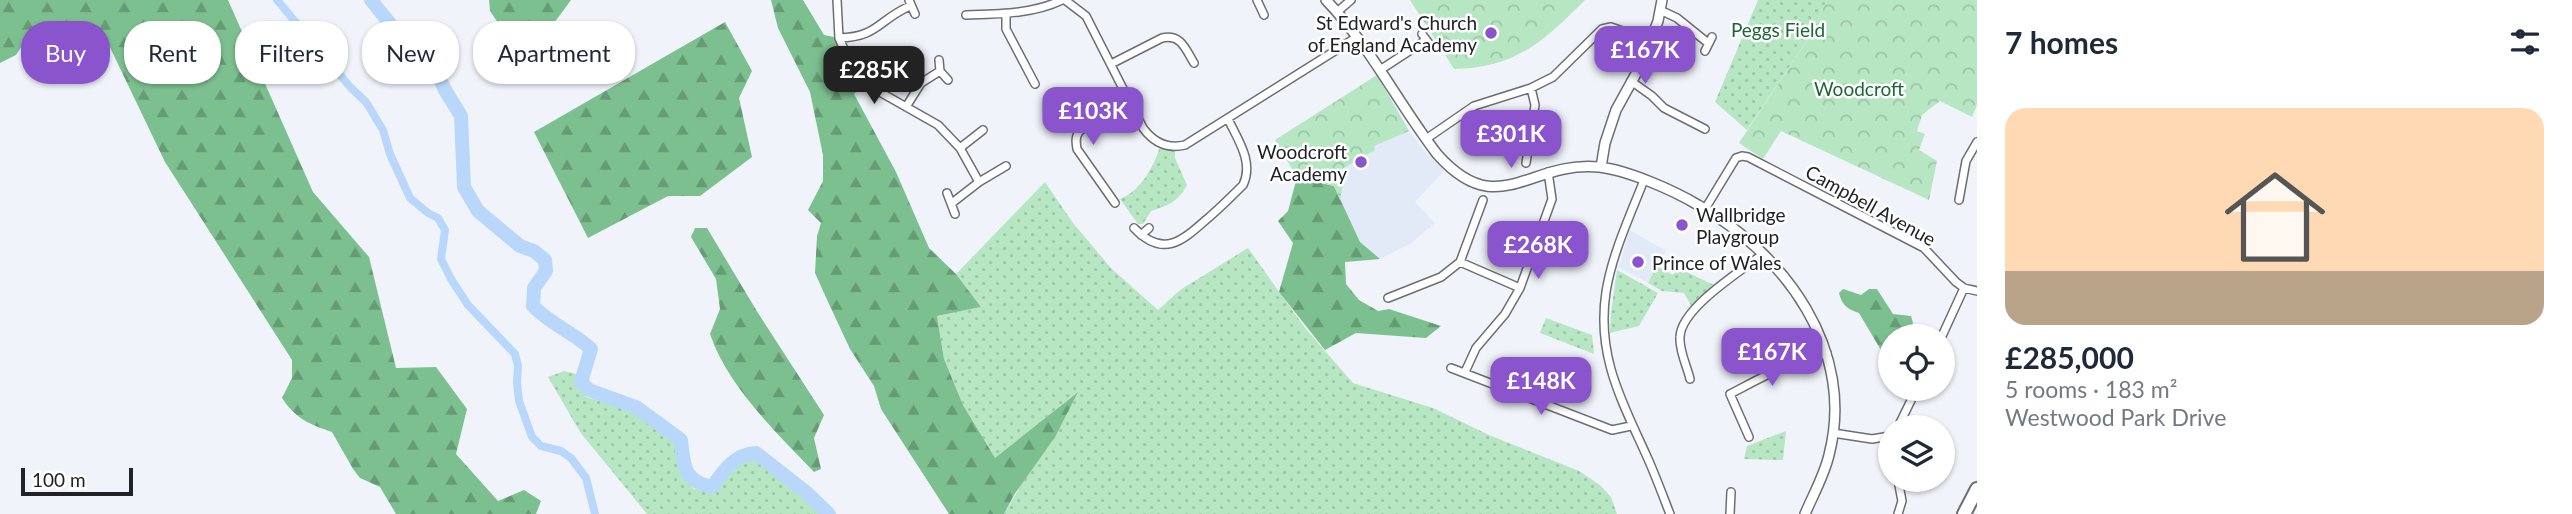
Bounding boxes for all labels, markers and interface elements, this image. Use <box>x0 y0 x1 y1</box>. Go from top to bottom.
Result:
place label: St Edward's Church of England Academy <box>1308 11 1477 56</box>
park label: Peggs Field <box>1731 18 1825 41</box>
chip: Buy <box>21 21 110 84</box>
chip: Rent <box>124 21 221 84</box>
chip: Filters <box>235 21 348 84</box>
chip: New <box>362 21 459 84</box>
chip: Apartment <box>473 21 635 84</box>
icon: filters <box>2506 23 2544 61</box>
text: 7 homes <box>2005 24 2118 60</box>
marker: St Edward's Church of England Academy <box>1483 25 1499 41</box>
pin: £167K <box>1596 27 1694 86</box>
text: £167K <box>1610 35 1680 63</box>
pin: £285K <box>825 46 923 106</box>
text: £285K <box>839 55 909 83</box>
park label: Woodcroft <box>1814 77 1904 100</box>
pin: £103K <box>1044 88 1142 147</box>
text: £103K <box>1058 96 1128 124</box>
pin: £301K <box>1462 110 1560 170</box>
text: £301K <box>1476 119 1546 147</box>
place label: Woodcroft Academy <box>1257 140 1347 185</box>
marker: Woodcroft Academy <box>1353 154 1369 170</box>
icon: home <box>2212 154 2338 280</box>
street label: Campbell Avenue <box>1802 160 1940 250</box>
place label: Wallbridge Playgroup <box>1696 203 1786 248</box>
marker: Wallbridge Playgroup <box>1674 217 1690 233</box>
pin: £268K <box>1489 222 1587 281</box>
text: £268K <box>1503 230 1573 258</box>
place label: Prince of Wales <box>1652 251 1781 274</box>
marker: Prince of Wales <box>1630 254 1646 270</box>
map controls <box>1878 324 1955 492</box>
button: locate <box>1878 324 1955 401</box>
pin: £167K <box>1723 328 1821 388</box>
text: £167K <box>1737 337 1807 365</box>
text: £285,000 <box>2005 339 2134 375</box>
pin: £148K <box>1492 358 1590 417</box>
text: £148K <box>1506 366 1576 394</box>
text: 5 rooms · 183 m² <box>2005 375 2177 403</box>
text: Westwood Park Drive <box>2005 403 2226 431</box>
button: layers <box>1878 415 1955 492</box>
scale bar <box>21 465 133 497</box>
text: 100 m <box>32 468 86 491</box>

